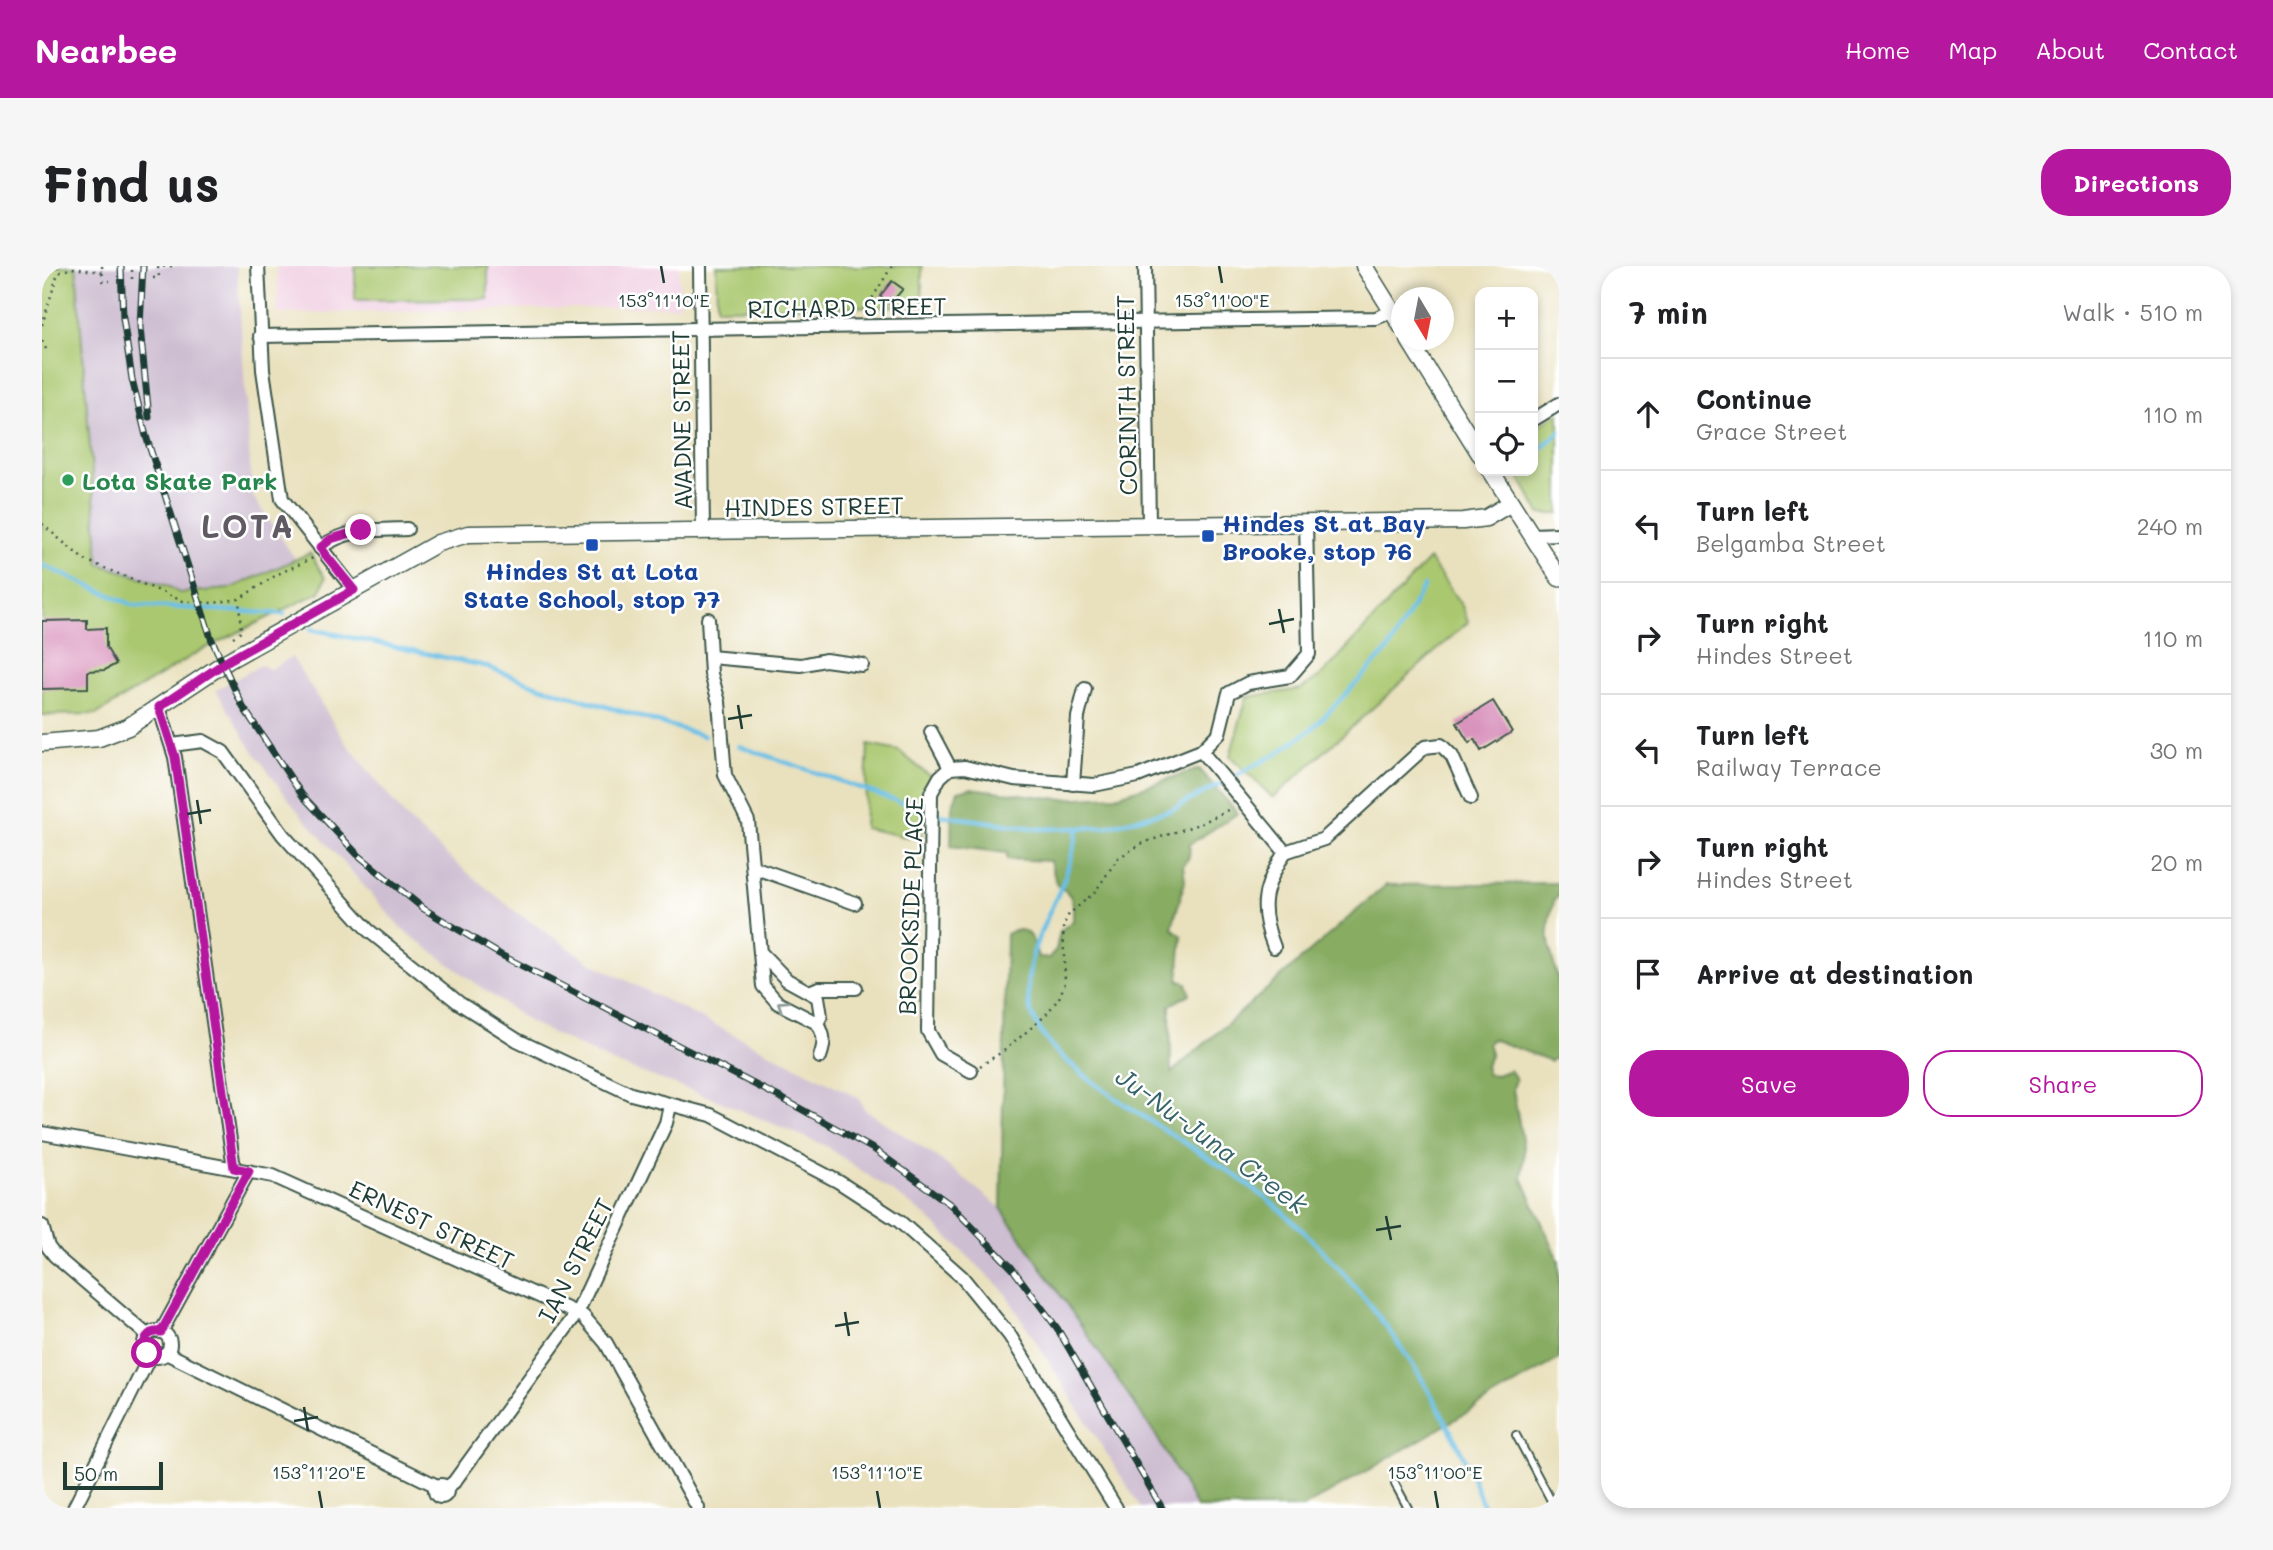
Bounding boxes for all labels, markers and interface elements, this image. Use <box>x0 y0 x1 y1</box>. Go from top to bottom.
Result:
text: Nearbee <box>35 28 178 71</box>
text: Home <box>1845 34 1910 65</box>
text: Map <box>1948 34 1997 65</box>
text: About <box>2035 34 2105 65</box>
text: Contact <box>2143 34 2238 65</box>
button: Directions <box>2041 149 2231 216</box>
text: Find us <box>42 151 220 214</box>
north arrow <box>1391 287 1454 350</box>
map controls <box>1475 287 1538 476</box>
button: + <box>1475 287 1538 350</box>
text: 153°11'10"E <box>618 288 710 312</box>
text: 153°11'00"E <box>1175 288 1269 312</box>
street label: RICHARD STREET <box>747 290 947 324</box>
text: 7 min <box>1629 292 1708 332</box>
street label: CORINTH STREET <box>1109 294 1143 496</box>
text: Walk · 510 m <box>2062 297 2203 327</box>
street label: AVADNE STREET <box>664 330 698 510</box>
button: − <box>1475 350 1538 413</box>
text: Continue <box>1696 382 1812 416</box>
icon: ahead <box>1629 395 1667 433</box>
text: 110 m <box>2143 399 2203 429</box>
button: locate <box>1475 413 1538 476</box>
text: Grace Street <box>1696 416 1847 446</box>
place label: Lota Skate Park <box>82 465 277 496</box>
marker: Lota Skate Park <box>60 472 76 488</box>
street label: HINDES STREET <box>724 489 904 523</box>
text: Turn left <box>1696 494 1809 528</box>
district label: LOTA <box>201 504 295 546</box>
place label: Hindes St at Bay Brooke, stop 76 <box>1222 507 1426 566</box>
icon: left <box>1629 507 1667 545</box>
text: 240 m <box>2137 511 2203 541</box>
route end <box>345 514 376 545</box>
marker: Hindes St at Bay Brooke, stop 76 <box>1200 528 1216 544</box>
text: Belgamba Street <box>1696 528 1886 558</box>
marker: Hindes St at Lota State School, stop 77 <box>584 537 600 553</box>
place label: Hindes St at Lota State School, stop 77 <box>464 555 720 614</box>
text: Turn right <box>1696 606 1829 640</box>
icon: right <box>1629 619 1667 657</box>
text: 110 m <box>2143 623 2203 653</box>
text: Hindes Street <box>1696 640 1853 670</box>
text: Turn left <box>1696 718 1809 752</box>
icon: left <box>1629 731 1667 769</box>
text: 30 m <box>2150 735 2203 765</box>
text: Railway Terrace <box>1696 752 1882 782</box>
street label: BROOKSIDE PLACE <box>891 796 929 1016</box>
text: Turn right <box>1696 830 1829 864</box>
icon: right <box>1629 843 1667 881</box>
text: 20 m <box>2150 847 2203 877</box>
text: Hindes Street <box>1696 864 1853 894</box>
icon: arrive <box>1629 955 1667 993</box>
text: Arrive at destination <box>1696 957 1973 991</box>
one-way arrow <box>777 1001 790 1013</box>
button: Save <box>1629 1050 1909 1117</box>
button: Share <box>1923 1050 2203 1117</box>
water label: Ju-Nu-Juna Creek <box>1109 1059 1316 1222</box>
street label: ERNEST STREET <box>345 1172 519 1276</box>
street label: IAN STREET <box>530 1193 620 1327</box>
route start <box>131 1337 162 1368</box>
scale bar <box>63 1459 163 1491</box>
text: 153°11'20"E <box>272 1460 366 1484</box>
text: 153°11'10"E <box>831 1460 923 1484</box>
text: 153°11'00"E <box>1388 1460 1482 1484</box>
text: 50 m <box>74 1461 118 1486</box>

